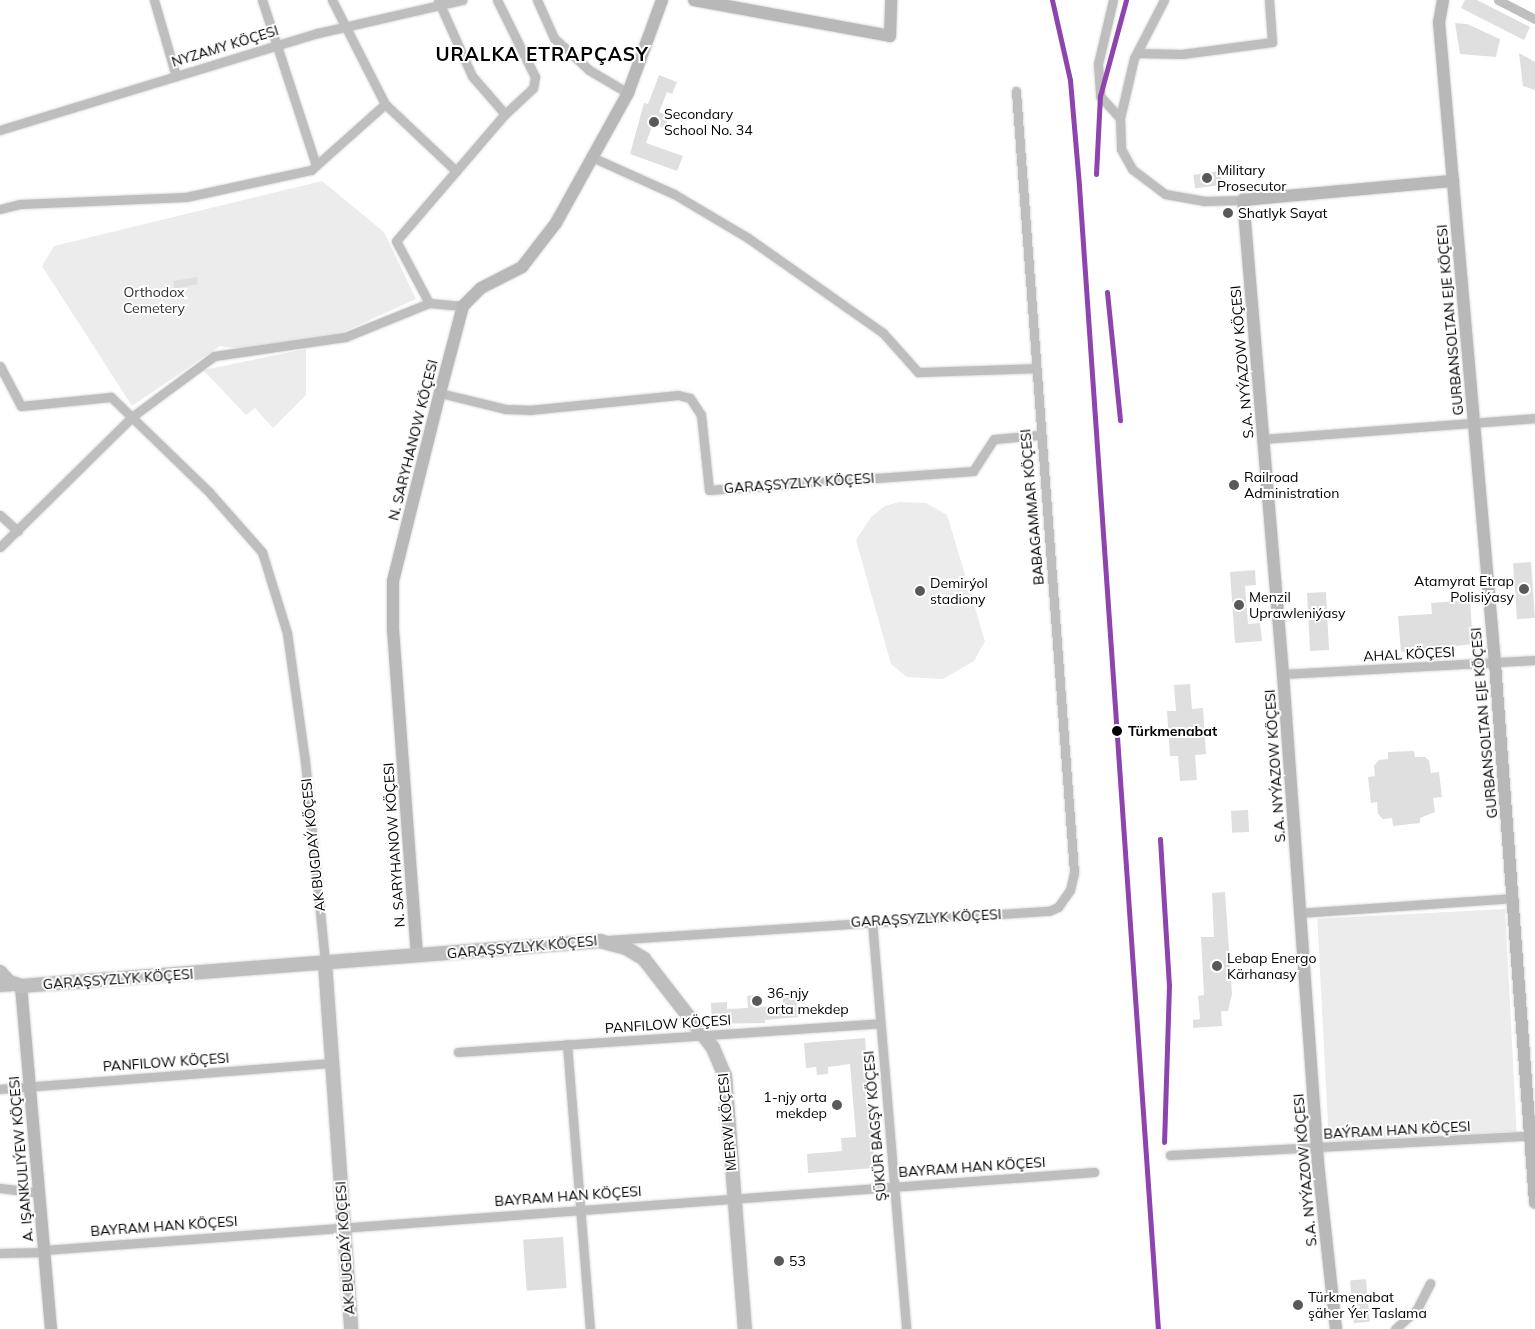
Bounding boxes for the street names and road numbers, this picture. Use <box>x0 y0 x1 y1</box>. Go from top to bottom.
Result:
street label: NYZAMY KÖÇESI <box>170 22 280 70</box>
street label: GURBANSOLTAN EJE KÖÇESI <box>1433 224 1467 416</box>
street label: S.A. NYÝAZOW KÖÇESI <box>1227 285 1257 439</box>
street label: N. SARYHANOW KÖÇESI <box>385 358 441 522</box>
street label: BABAGAMMAR KÖÇESI <box>1017 428 1047 586</box>
street label: GARAŞSYZLYK KÖÇESI <box>723 469 875 497</box>
street label: GURBANSOLTAN EJE KÖÇESI <box>1467 627 1501 819</box>
street label: AHAL KÖÇESI <box>1363 643 1455 665</box>
street label: S.A. NYÝAZOW KÖÇESI <box>1261 689 1289 843</box>
street label: N. SARYHANOW KÖÇESI <box>380 762 408 928</box>
street label: AK BUGDAÝ KÖÇESI <box>298 778 328 912</box>
street label: GARAŞSYZLYK KÖÇESI <box>850 906 1002 930</box>
street label: GARAŞSYZLYK KÖÇESI <box>446 932 598 962</box>
street label: GARAŞSYZLYK KÖÇESI <box>42 965 194 993</box>
street label: PANFILOW KÖÇESI <box>604 1011 732 1037</box>
street label: PANFILOW KÖÇESI <box>102 1049 230 1075</box>
street label: ŞÜKÜR BAGŞY KÖÇESI <box>860 1050 890 1202</box>
street label: MERW KÖÇESI <box>714 1072 740 1172</box>
street label: A. IŞANKULIÝEW KÖÇESI <box>5 1076 37 1242</box>
street label: S.A. NYÝAZOW KÖÇESI <box>1290 1093 1320 1247</box>
street label: BAÝRAM HAN KÖÇESI <box>1323 1118 1471 1142</box>
street label: BAYRAM HAN KÖÇESI <box>898 1153 1046 1181</box>
street label: AK BUGDAÝ KÖÇESI <box>332 1181 358 1315</box>
street label: BAYRAM HAN KÖÇESI <box>494 1182 642 1210</box>
street label: BAYRAM HAN KÖÇESI <box>90 1212 238 1240</box>

